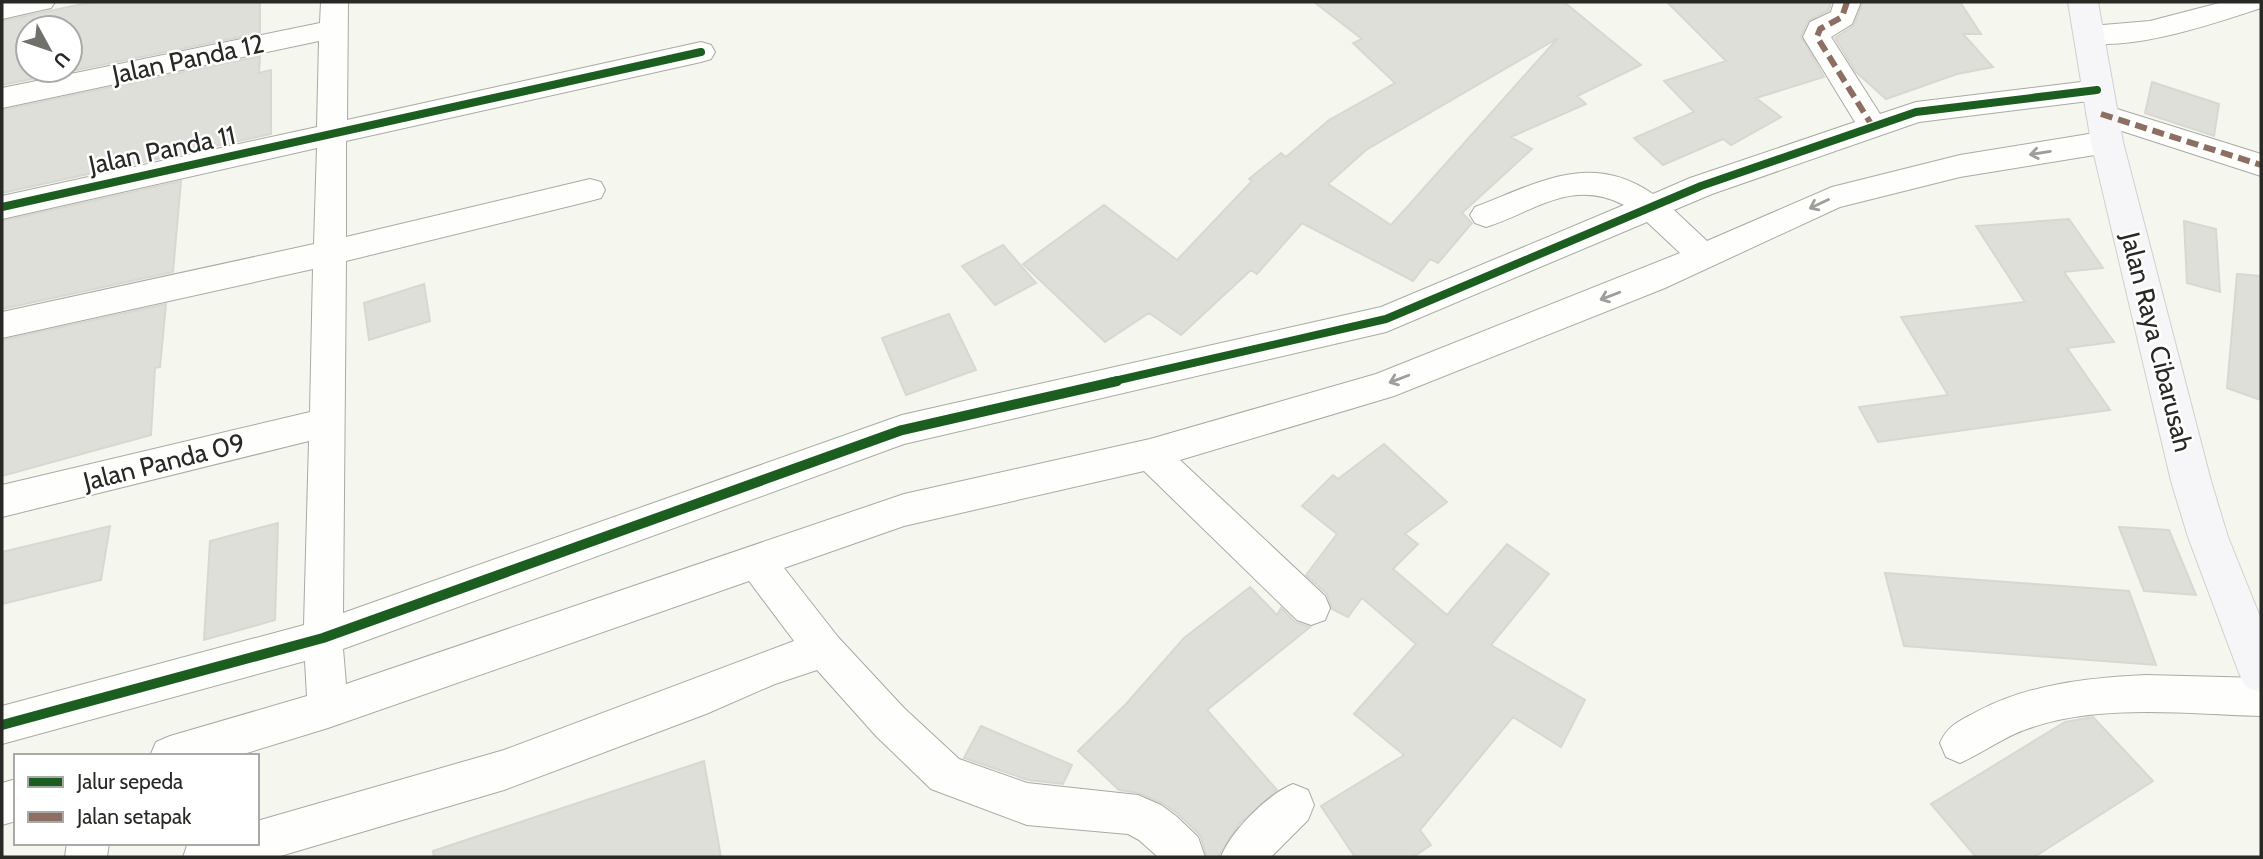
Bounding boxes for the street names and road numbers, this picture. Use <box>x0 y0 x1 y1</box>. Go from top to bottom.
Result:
street label: Jalan Panda 12 <box>108 27 267 91</box>
street label: Jalan Panda 11 <box>85 119 238 181</box>
street label: Jalan Raya Cibarusah <box>2114 228 2200 455</box>
street label: Jalan Panda 09 <box>79 427 248 498</box>

